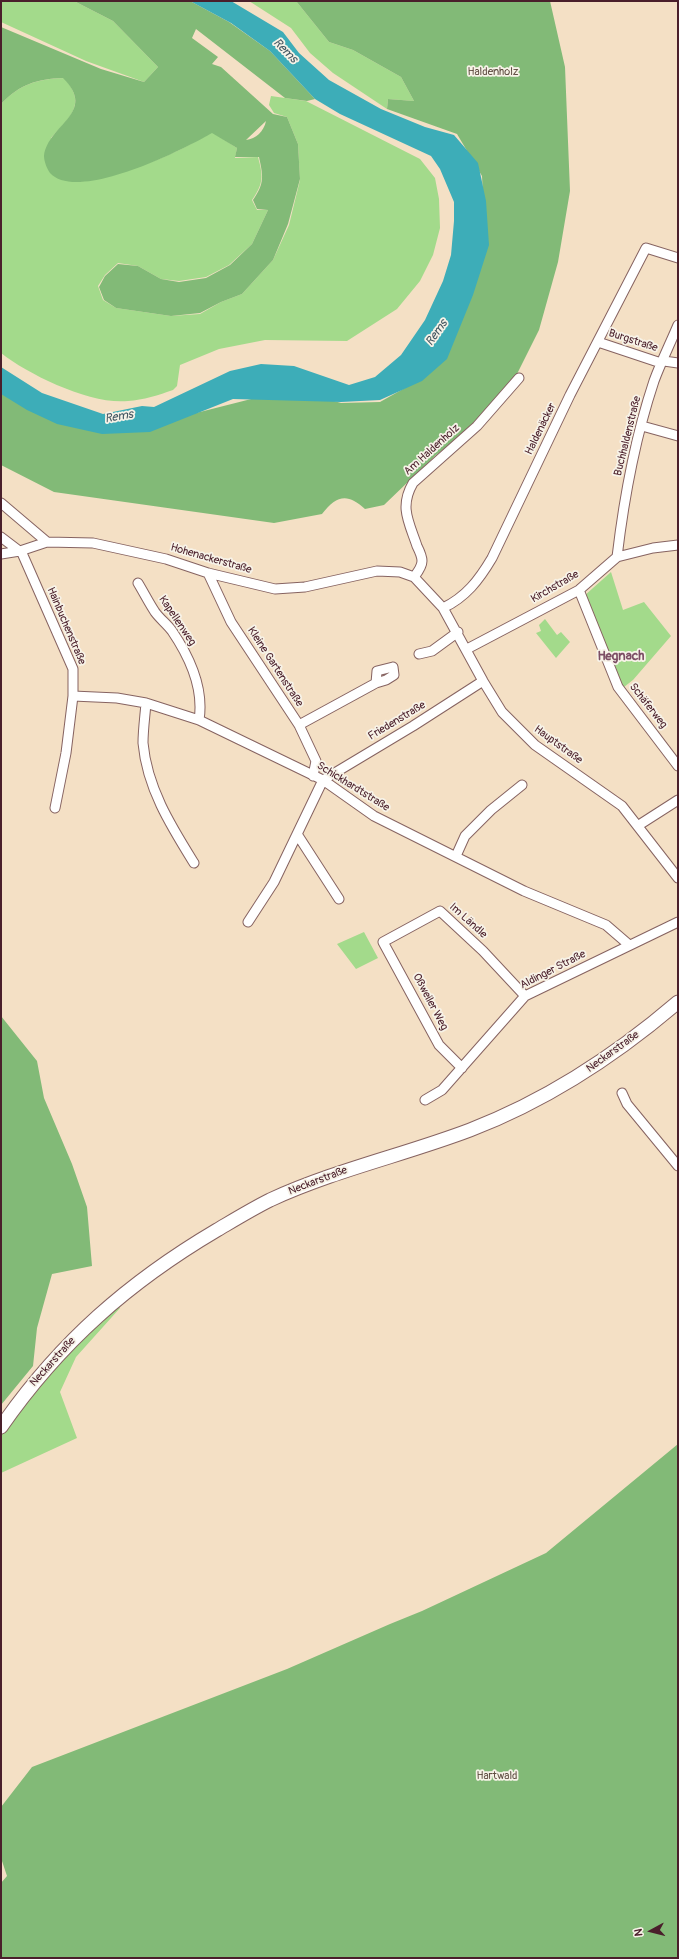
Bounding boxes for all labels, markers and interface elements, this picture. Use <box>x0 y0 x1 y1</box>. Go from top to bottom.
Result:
water label: Rems <box>270 36 300 66</box>
park label: Haldenholz <box>467 65 519 79</box>
water label: Rems <box>423 317 451 349</box>
street label: Burgstraße <box>607 327 659 355</box>
street label: Buchhaldenstraße <box>612 395 644 477</box>
street label: Haldenäcker <box>523 401 559 457</box>
water label: Rems <box>104 407 134 427</box>
street label: Am Haldenholz <box>402 422 462 478</box>
street label: Hohenackerstraße <box>169 541 253 577</box>
street label: Kirchstraße <box>529 568 581 606</box>
street label: Hainbuchenstraße <box>44 585 88 667</box>
street label: Kapellenweg <box>155 594 199 648</box>
street label: Kleine Gartenstraße <box>244 625 306 709</box>
district label: Hegnach <box>598 649 644 665</box>
street label: Schäferweg <box>626 681 670 731</box>
street label: Friedenstraße <box>366 699 428 743</box>
street label: Hauptstraße <box>531 723 585 767</box>
street label: Schickhardtstraße <box>314 759 392 815</box>
street label: Im Ländle <box>446 901 490 941</box>
street label: Aldinger Straße <box>518 948 588 992</box>
street label: Oßweiler Weg <box>410 971 450 1033</box>
street label: Neckarstraße <box>584 1028 642 1076</box>
street label: Neckarstraße <box>287 1164 349 1198</box>
street label: Neckarstraße <box>27 1335 79 1389</box>
park label: Hartwald <box>477 1769 517 1783</box>
north arrow <box>631 1911 671 1951</box>
text: N <box>632 1928 645 1937</box>

